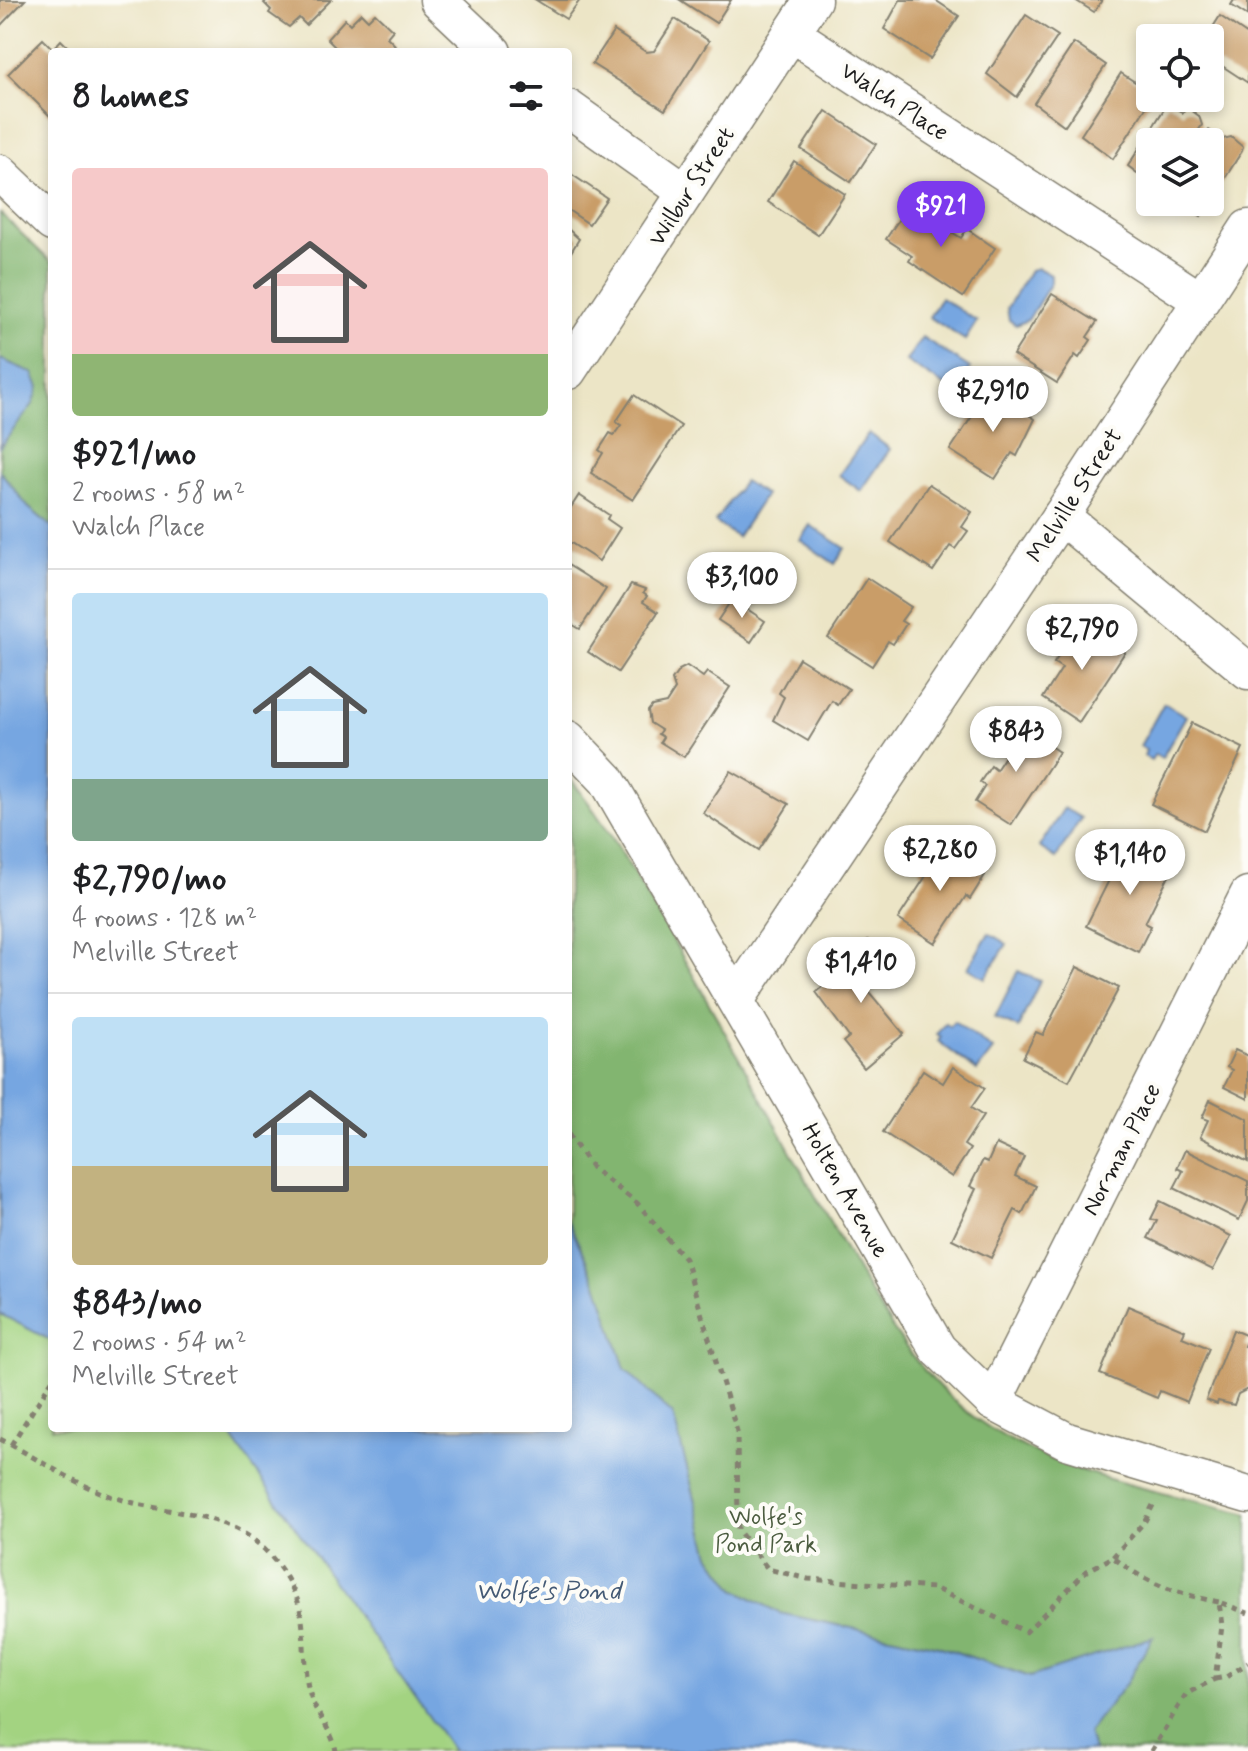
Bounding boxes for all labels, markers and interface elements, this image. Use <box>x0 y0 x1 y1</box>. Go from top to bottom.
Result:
map controls <box>1136 24 1224 216</box>
button: locate <box>1136 24 1224 112</box>
street label: Walch Place <box>834 56 954 149</box>
text: 8 homes <box>72 74 189 119</box>
icon: filters <box>504 74 548 118</box>
street label: Wilbur Street <box>642 121 742 252</box>
button: layers <box>1136 128 1224 216</box>
pin: $921 <box>894 181 988 249</box>
text: $921 <box>915 190 967 224</box>
icon: home <box>238 220 382 364</box>
pin: $2,910 <box>928 366 1058 434</box>
text: $2,910 <box>956 375 1030 409</box>
street label: Melville Street <box>1020 423 1130 569</box>
text: $921/mo <box>72 432 196 477</box>
text: 2 rooms · 58 m² <box>72 477 245 511</box>
text: Walch Place <box>72 511 205 545</box>
pin: $3,100 <box>677 552 807 620</box>
text: $3,100 <box>705 561 779 595</box>
pin: $2,790 <box>1017 604 1147 672</box>
text: $2,790 <box>1045 613 1119 647</box>
icon: home <box>238 645 382 789</box>
pin: $843 <box>969 706 1063 774</box>
text: $843 <box>988 715 1044 749</box>
pin: $2,280 <box>875 825 1005 893</box>
pin: $1,140 <box>1065 829 1195 897</box>
text: $2,280 <box>902 834 978 868</box>
text: $1,140 <box>1093 838 1167 872</box>
text: $2,790/mo <box>72 857 226 902</box>
text: 4 rooms · 128 m² <box>72 902 257 936</box>
text: Melville Street <box>72 936 239 970</box>
pin: $1,410 <box>796 937 926 1005</box>
text: $1,410 <box>825 946 897 980</box>
icon: home <box>238 1069 382 1213</box>
street label: Norman Place <box>1076 1078 1169 1221</box>
street label: Holten Avenue <box>794 1118 896 1264</box>
text: $843/mo <box>72 1281 202 1326</box>
text: 2 rooms · 54 m² <box>72 1326 247 1360</box>
text: Melville Street <box>72 1360 239 1394</box>
park label: Wolfe's Pond Park <box>715 1502 817 1561</box>
water label: Wolfe's Pond <box>475 1575 624 1609</box>

